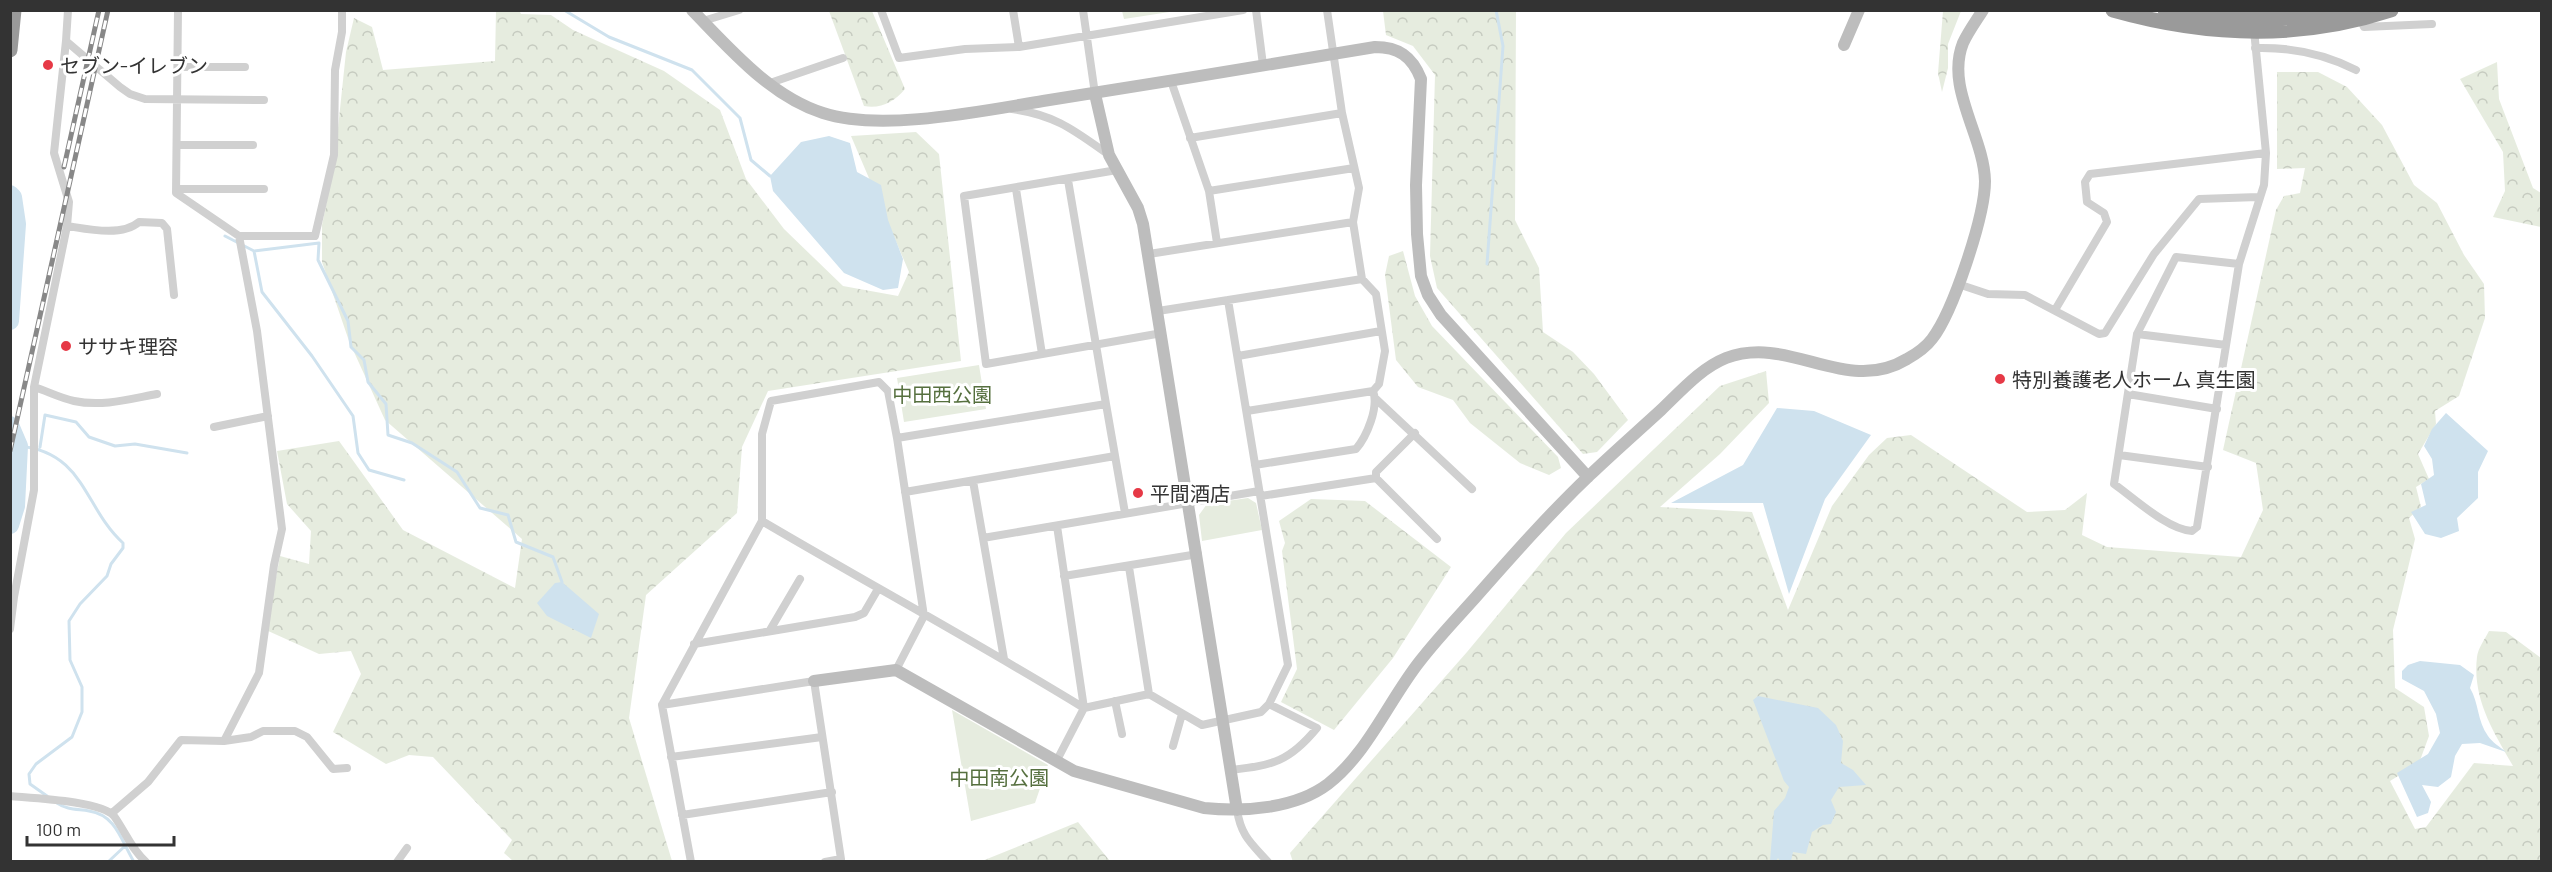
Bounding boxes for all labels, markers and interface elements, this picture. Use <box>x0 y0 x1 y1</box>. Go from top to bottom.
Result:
place label: セブン-イレブン <box>60 53 208 77</box>
marker: セブン-イレブン <box>41 58 55 72</box>
place label: ササキ理容 <box>78 334 178 358</box>
marker: ササキ理容 <box>59 339 73 353</box>
place label: 特別養護老人ホーム 真生園 <box>2012 367 2255 391</box>
marker: 特別養護老人ホーム 真生園 <box>1993 372 2007 386</box>
park label: 中田西公園 <box>892 382 992 406</box>
place label: 平間酒店 <box>1150 481 1230 505</box>
marker: 平間酒店 <box>1131 486 1145 500</box>
park label: 中田南公園 <box>949 765 1049 789</box>
scale bar <box>27 809 174 847</box>
text: 100 m <box>36 818 81 840</box>

